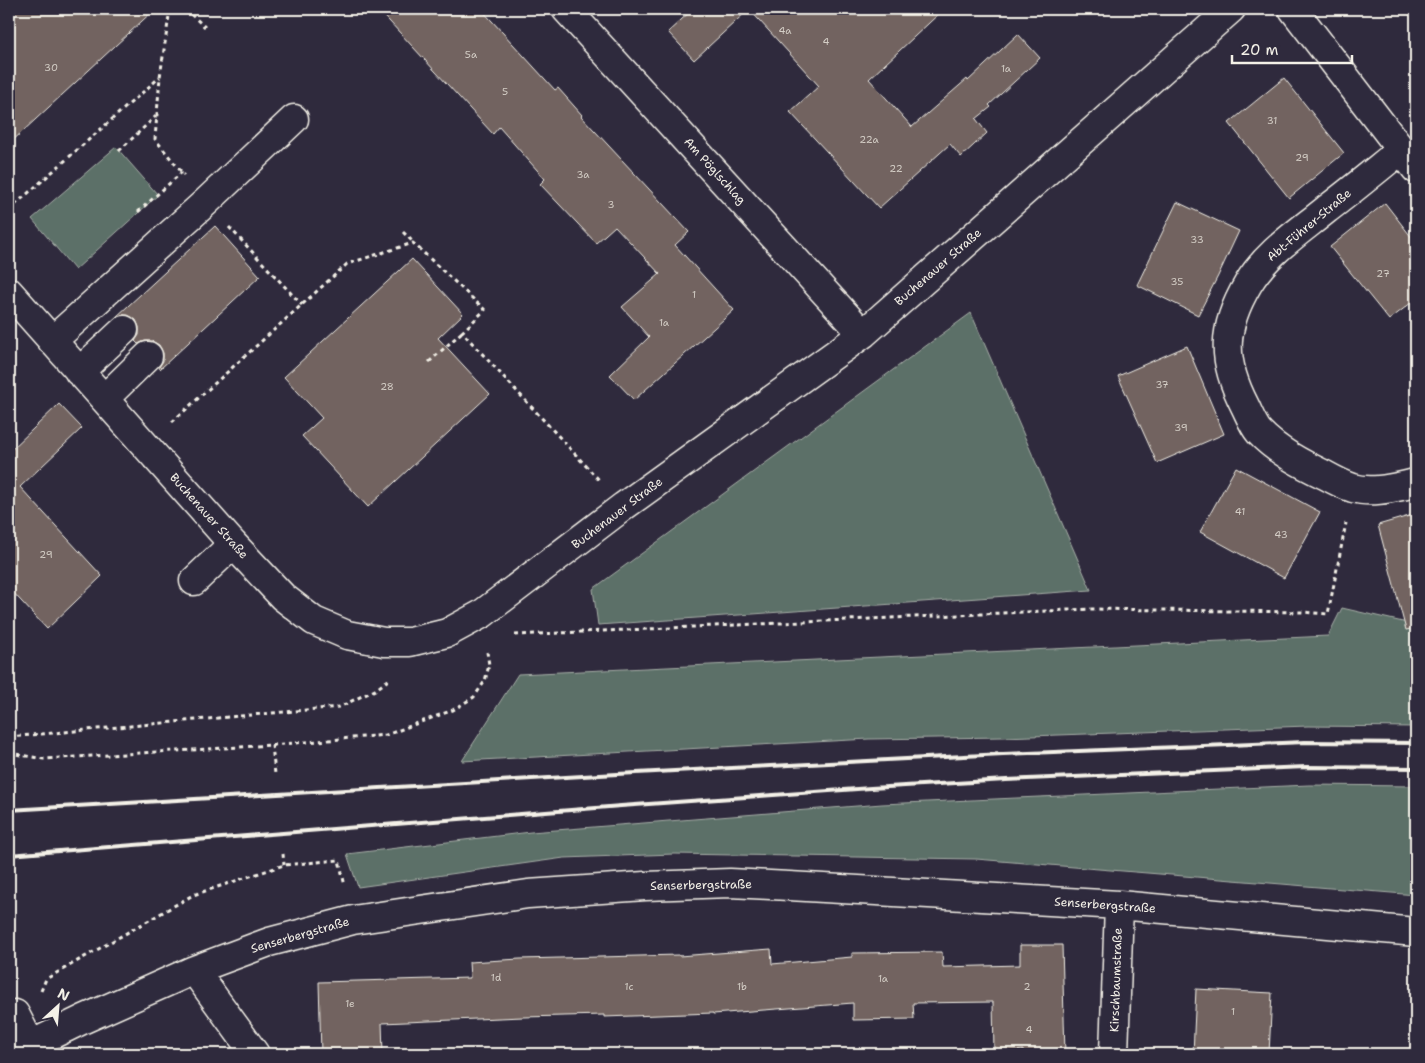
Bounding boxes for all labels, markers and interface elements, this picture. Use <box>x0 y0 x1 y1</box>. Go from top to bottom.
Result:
house number: 4a <box>778 24 792 37</box>
scale bar <box>1232 32 1352 64</box>
house number: 4 <box>823 35 830 48</box>
text: 20 m <box>1240 40 1279 60</box>
house number: 5a <box>465 48 478 61</box>
house number: 30 <box>44 61 58 74</box>
house number: 1a <box>1001 62 1012 75</box>
house number: 5 <box>502 85 508 98</box>
house number: 31 <box>1267 114 1277 127</box>
house number: 22a <box>859 133 879 146</box>
street label: Am Pöglschlag <box>681 134 749 208</box>
house number: 29 <box>1295 151 1309 164</box>
house number: 22 <box>889 162 903 175</box>
house number: 3a <box>576 168 590 181</box>
street label: Abt-Führer-Straße <box>1264 185 1355 265</box>
house number: 3 <box>608 198 615 211</box>
street label: Buchenauer Straße <box>891 225 985 309</box>
house number: 33 <box>1190 233 1204 246</box>
house number: 27 <box>1376 267 1390 280</box>
house number: 35 <box>1171 275 1183 288</box>
house number: 1 <box>692 288 696 301</box>
house number: 1a <box>659 316 670 329</box>
house number: 37 <box>1155 378 1169 391</box>
house number: 28 <box>380 380 394 393</box>
house number: 39 <box>1174 421 1188 434</box>
street label: Buchenauer Straße <box>166 470 252 562</box>
street label: Buchenauer Straße <box>568 473 666 553</box>
house number: 41 <box>1235 505 1245 518</box>
house number: 43 <box>1274 528 1288 541</box>
house number: 29 <box>39 548 53 561</box>
street label: Senserbergstraße <box>650 876 752 894</box>
street label: Senserbergstraße <box>1054 893 1157 917</box>
street label: Senserbergstraße <box>249 913 351 957</box>
street label: Kirschbaumstraße <box>1106 927 1126 1032</box>
house number: 1d <box>491 971 502 984</box>
house number: 1a <box>878 972 889 985</box>
north arrow <box>32 980 82 1030</box>
house number: 1c <box>624 980 634 993</box>
house number: 1b <box>737 980 747 993</box>
house number: 2 <box>1024 980 1031 993</box>
text: N <box>55 984 73 1005</box>
house number: 1e <box>345 997 355 1010</box>
house number: 1 <box>1231 1005 1235 1018</box>
house number: 4 <box>1026 1023 1033 1036</box>

